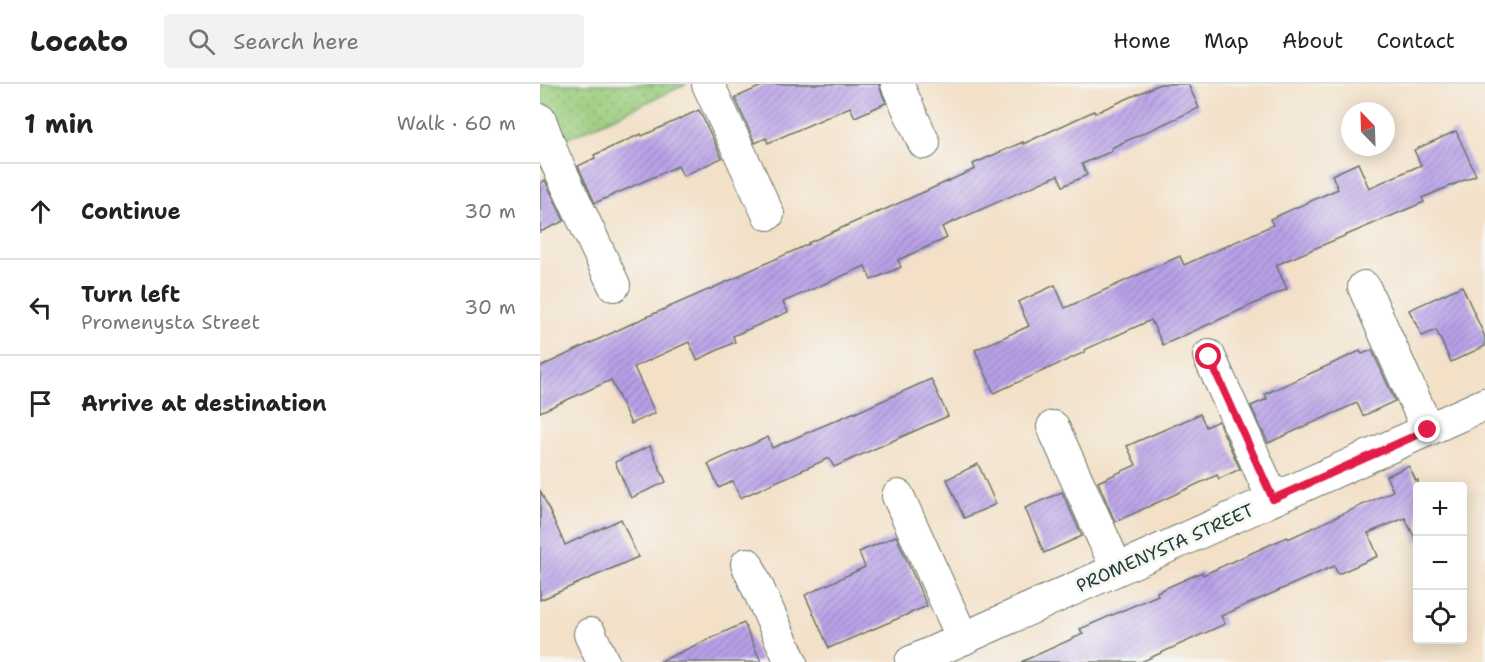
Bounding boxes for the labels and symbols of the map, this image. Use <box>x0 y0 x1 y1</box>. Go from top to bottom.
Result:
north arrow <box>1341 102 1395 156</box>
route start <box>1195 343 1221 369</box>
route end <box>1414 416 1440 442</box>
street label: PROMENYSTA STREET <box>1072 498 1258 598</box>

